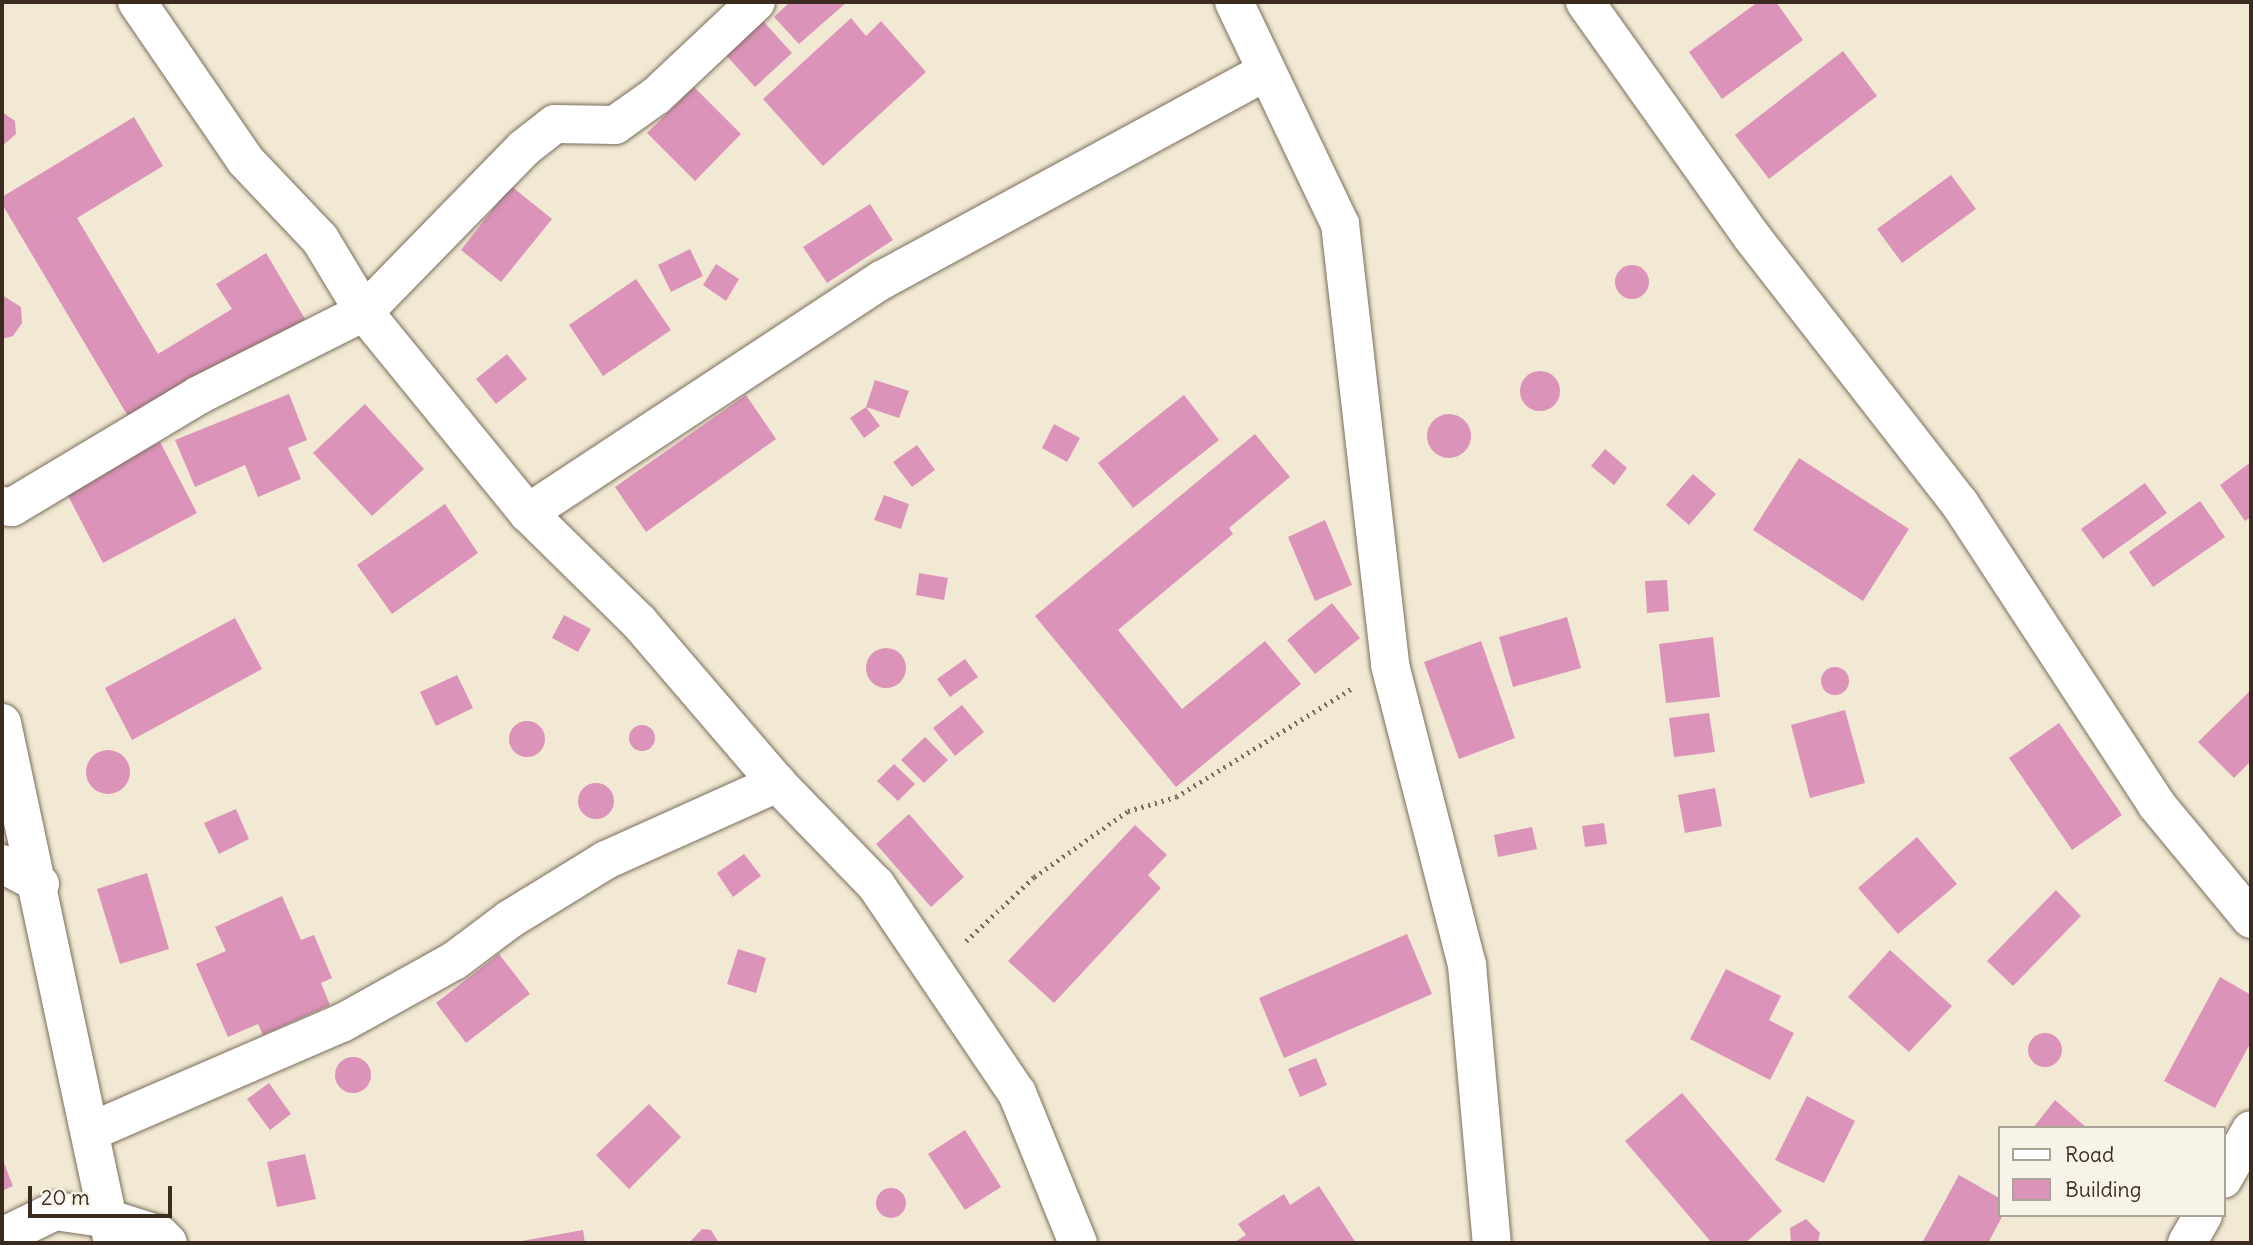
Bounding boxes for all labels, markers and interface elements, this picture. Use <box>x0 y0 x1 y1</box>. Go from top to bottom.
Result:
legend <box>1997 1126 2225 1217</box>
text: Road <box>2065 1141 2114 1168</box>
scale bar <box>32 1172 175 1216</box>
text: Building <box>2065 1176 2141 1203</box>
text: 20 m <box>41 1184 90 1211</box>

